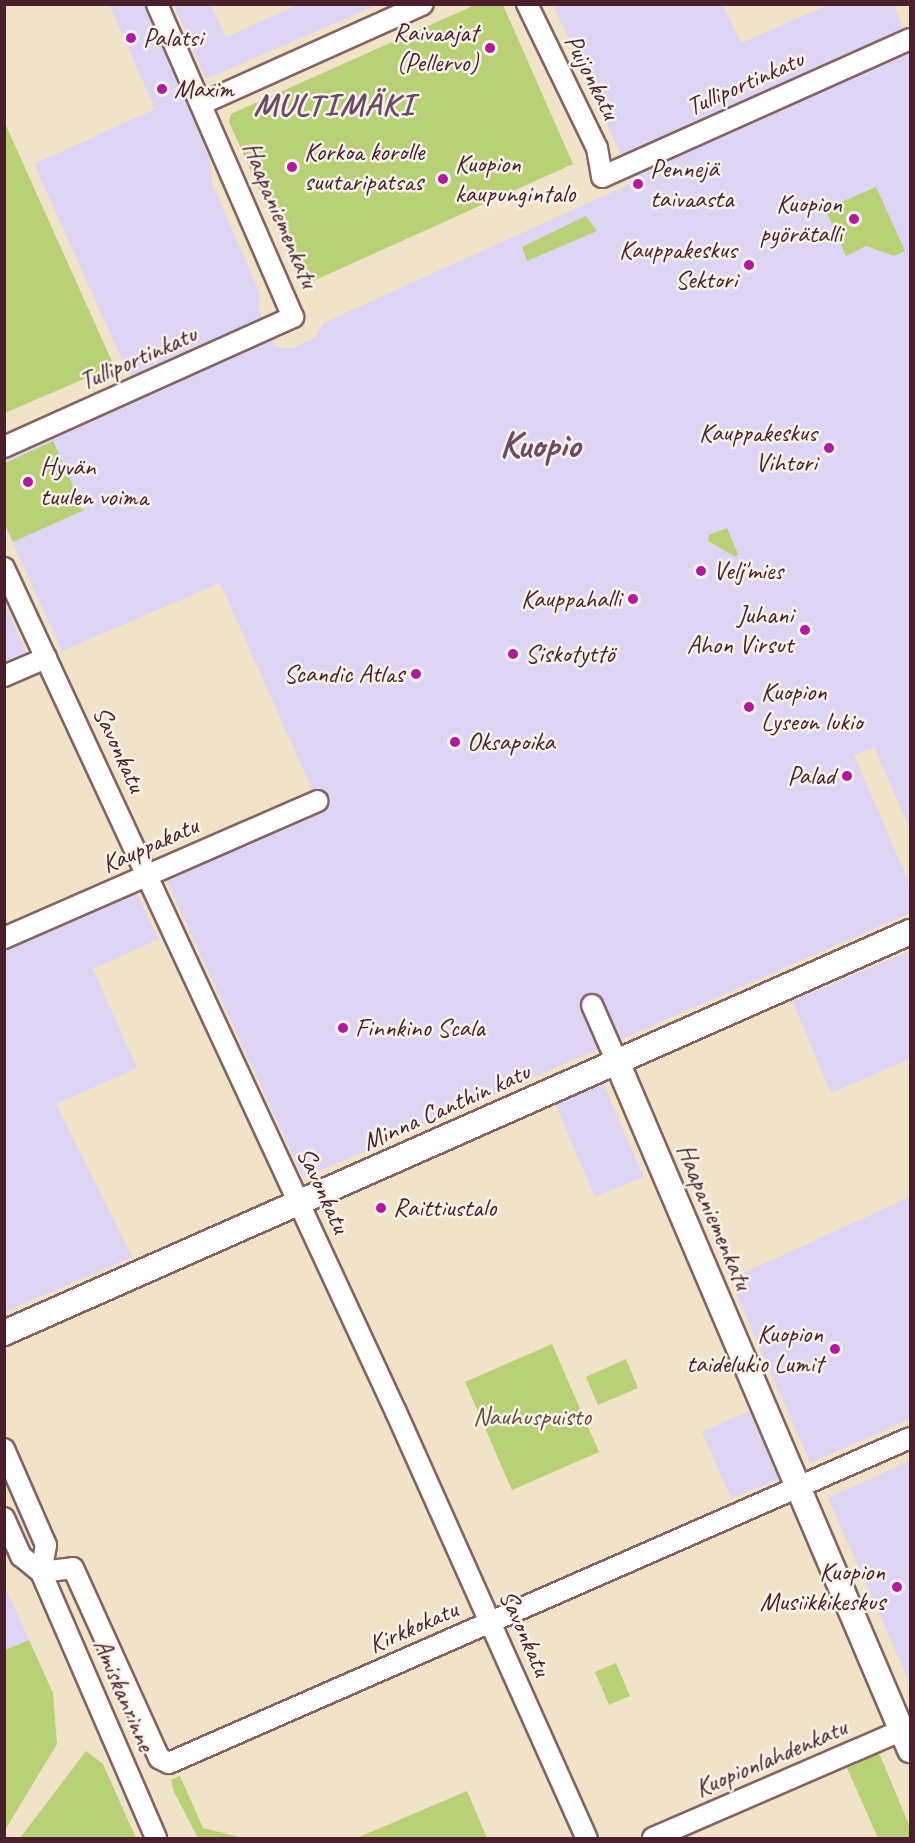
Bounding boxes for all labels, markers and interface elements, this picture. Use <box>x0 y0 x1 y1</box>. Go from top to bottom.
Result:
place label: Raivaajat (Pellervo) <box>393 17 478 78</box>
place label: Palatsi <box>143 22 203 54</box>
street label: Puijonkatu <box>557 29 627 125</box>
marker: Palatsi <box>124 31 138 45</box>
marker: Raivaajat (Pellervo) <box>483 41 497 55</box>
street label: Tulliportinkatu <box>682 43 808 123</box>
place label: Maxim <box>174 73 234 105</box>
marker: Maxim <box>155 82 169 96</box>
district label: MULTIMÄKI <box>253 86 415 124</box>
place label: Korkoa korolle suutaripatsas <box>304 136 425 198</box>
street label: Haapaniemenkatu <box>235 137 325 293</box>
place label: Kuopion kaupungintalo <box>455 148 575 210</box>
place label: Pennejä taivaasta <box>650 153 733 214</box>
marker: Korkoa korolle suutaripatsas <box>285 160 299 174</box>
marker: Kuopion kaupungintalo <box>436 172 450 186</box>
marker: Pennejä taivaasta <box>631 177 645 191</box>
place label: Kuopion pyörätalli <box>760 188 842 249</box>
marker: Kuopion pyörätalli <box>847 212 861 226</box>
place label: Kauppakeskus Sektori <box>619 234 737 296</box>
marker: Kauppakeskus Sektori <box>742 258 756 272</box>
street label: Tulliportinkatu <box>75 318 201 398</box>
place label: Kauppakeskus Vihtori <box>699 417 817 478</box>
district label: Kuopio <box>500 422 580 468</box>
marker: Kauppakeskus Vihtori <box>822 441 836 455</box>
place label: Hyvän tuulen voima <box>40 451 148 512</box>
marker: Hyvän tuulen voima <box>21 475 35 489</box>
place label: Velj'mies <box>713 555 783 587</box>
marker: Velj'mies <box>694 564 708 578</box>
place label: Kauppahalli <box>521 583 621 615</box>
marker: Kauppahalli <box>626 592 640 606</box>
place label: Juhani Ahon Virsut <box>687 599 793 660</box>
marker: Juhani Ahon Virsut <box>798 623 812 637</box>
place label: Siskotyttö <box>525 638 614 670</box>
marker: Siskotyttö <box>506 647 520 661</box>
place label: Scandic Atlas <box>283 658 404 690</box>
marker: Scandic Atlas <box>409 667 423 681</box>
place label: Kuopion Lyseon lukio <box>761 676 862 738</box>
marker: Kuopion Lyseon lukio <box>742 700 756 714</box>
street label: Savonkatu <box>86 701 152 797</box>
place label: Oksapoika <box>467 726 555 758</box>
marker: Oksapoika <box>448 735 462 749</box>
place label: Palad <box>788 760 835 792</box>
marker: Palad <box>840 769 854 783</box>
street label: Kauppakatu <box>97 810 203 880</box>
place label: Finnkino Scala <box>355 1012 484 1044</box>
marker: Finnkino Scala <box>336 1021 350 1035</box>
street label: Minna Canthin katu <box>357 1056 535 1158</box>
street label: Haapaniemenkatu <box>669 1139 759 1295</box>
street label: Savonkatu <box>290 1142 356 1238</box>
place label: Raittiustalo <box>393 1192 496 1224</box>
marker: Raittiustalo <box>374 1201 388 1215</box>
place label: Kuopion taidelukio Lumit <box>688 1318 823 1380</box>
marker: Kuopion taidelukio Lumit <box>828 1342 842 1356</box>
park label: Nauhuspuisto <box>473 1401 591 1433</box>
place label: Kuopion Musiikkikeskus <box>760 1556 885 1618</box>
marker: Kuopion Musiikkikeskus <box>890 1580 904 1594</box>
street label: Savonkatu <box>492 1585 558 1681</box>
street label: Kirkkokatu <box>364 1594 462 1660</box>
street label: Amiskanrinne <box>86 1634 162 1756</box>
street label: Kuopionlahdenkatu <box>690 1712 852 1804</box>

